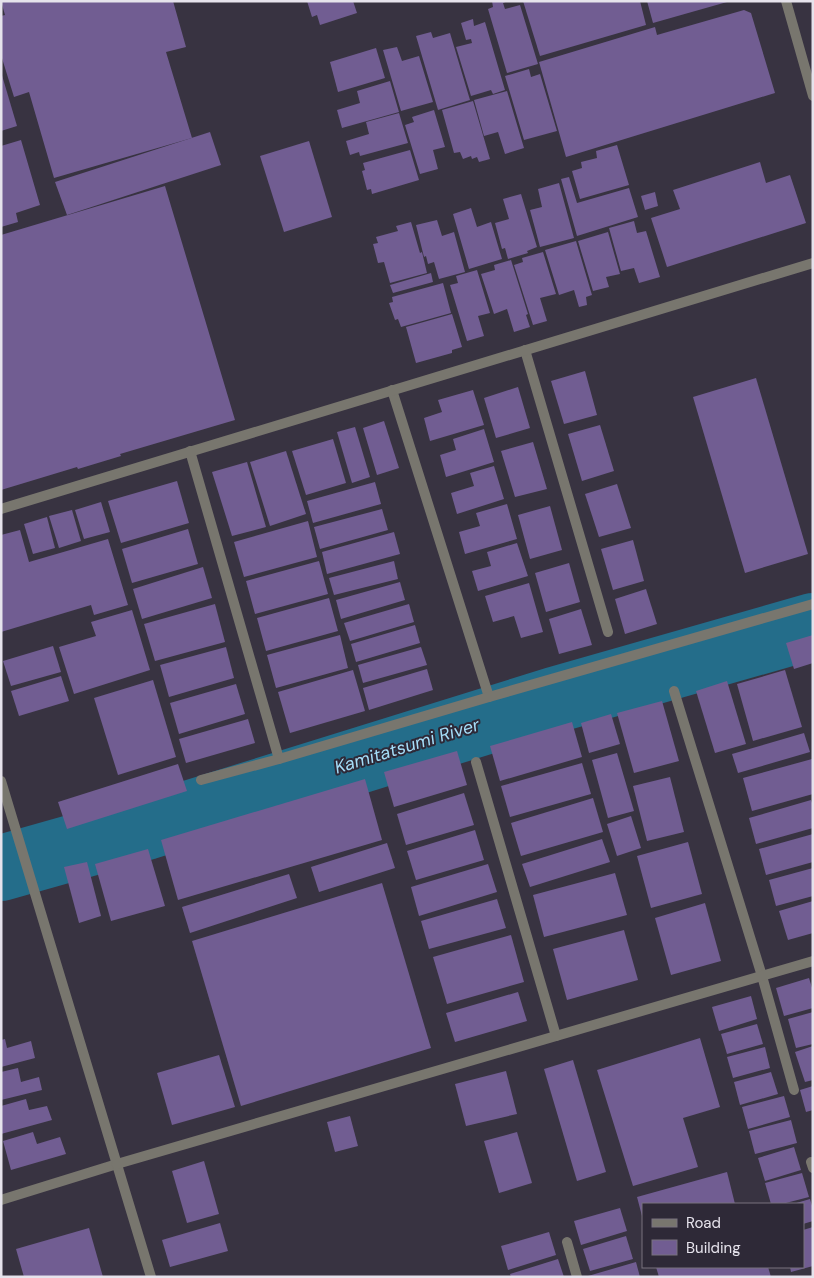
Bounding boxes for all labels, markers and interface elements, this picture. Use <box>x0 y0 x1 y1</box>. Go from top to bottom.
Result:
water label: Kamitatsumi River <box>332 712 484 779</box>
legend <box>642 1203 804 1268</box>
text: Road <box>686 1213 721 1233</box>
text: Building <box>686 1238 741 1258</box>

